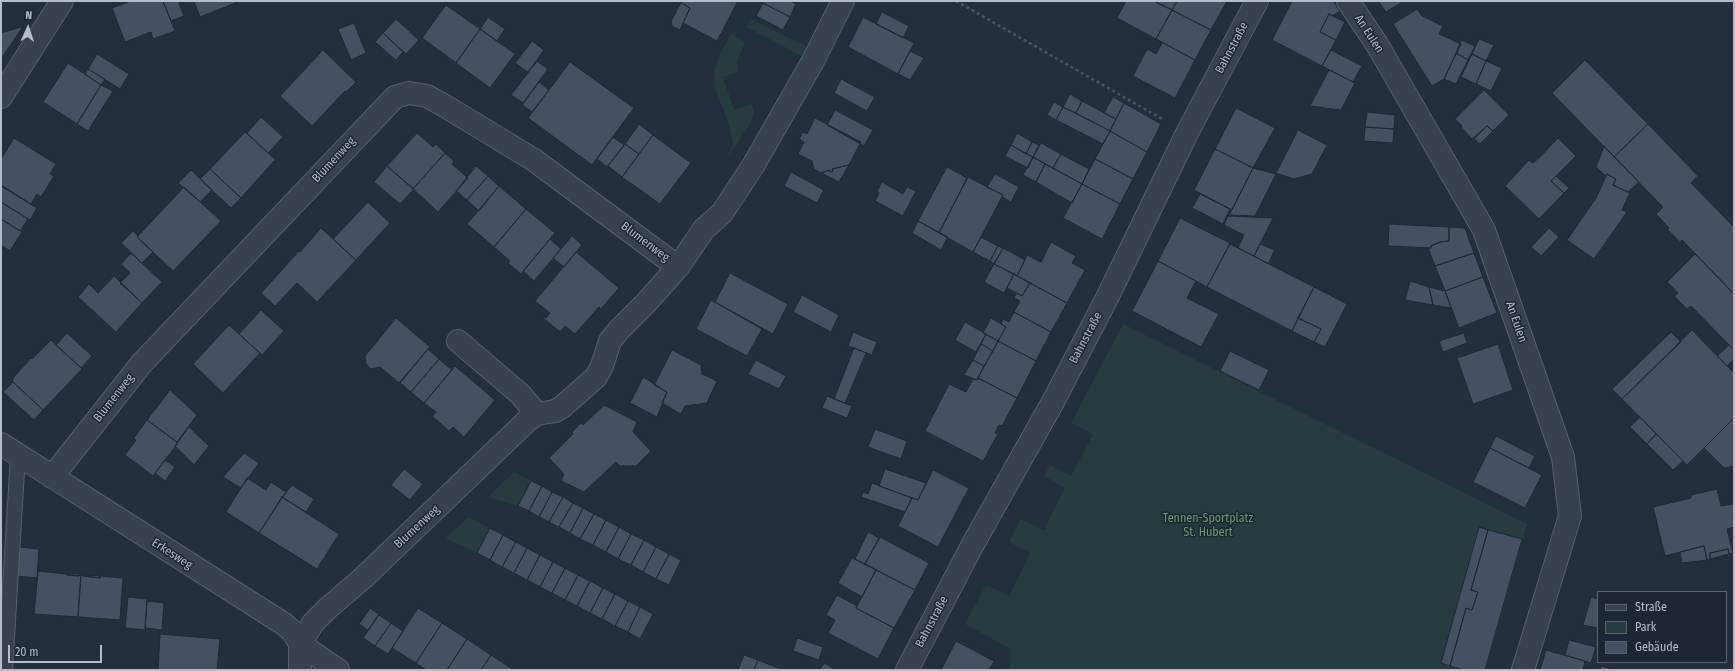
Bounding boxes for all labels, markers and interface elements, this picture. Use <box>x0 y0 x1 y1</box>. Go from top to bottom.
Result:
north arrow <box>8 8 48 48</box>
text: N <box>25 9 32 22</box>
street label: An Eulen <box>1351 12 1387 56</box>
street label: Bahnstraße <box>1212 20 1252 76</box>
street label: Blumenweg <box>309 134 359 186</box>
street label: Blumenweg <box>618 219 672 265</box>
street label: An Eulen <box>1502 300 1530 344</box>
street label: Bahnstraße <box>1066 310 1106 366</box>
street label: Blumenweg <box>91 371 137 425</box>
street label: Blumenweg <box>391 502 443 552</box>
park label: Tennen-Sportplatz St. Hubert <box>1163 512 1253 540</box>
street label: Erkesweg <box>149 536 195 572</box>
legend <box>1597 591 1727 663</box>
street label: Bahnstraße <box>912 594 952 650</box>
text: Straße <box>1635 600 1667 614</box>
text: Park <box>1635 620 1656 634</box>
scale bar <box>10 637 104 663</box>
text: Gebäude <box>1635 640 1679 654</box>
text: 20 m <box>15 645 39 659</box>

